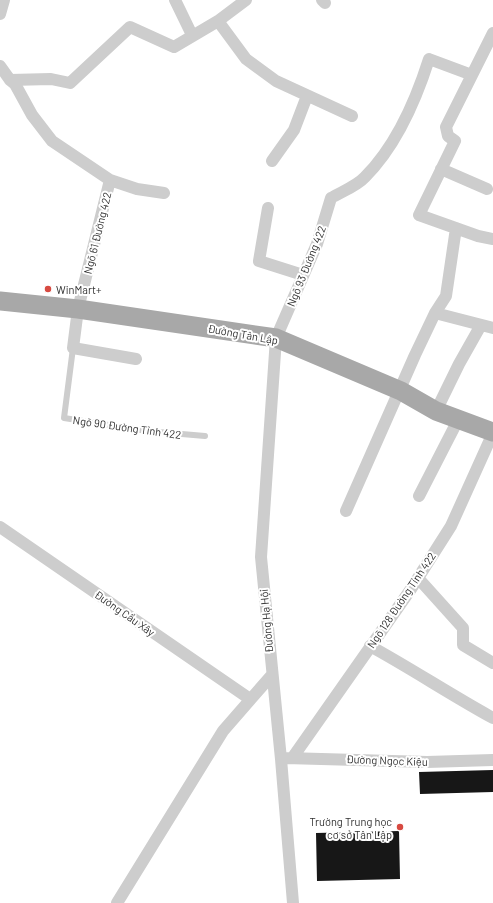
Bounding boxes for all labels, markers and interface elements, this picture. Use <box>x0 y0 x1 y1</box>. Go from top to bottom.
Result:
street label: Ngõ 61 Đường 422 <box>81 191 113 275</box>
street label: Ngõ 93 Đường 422 <box>284 224 328 308</box>
place label: WinMart+ <box>56 283 102 296</box>
marker: WinMart+ <box>43 284 53 294</box>
street label: Đường Tân Lập <box>207 321 279 347</box>
street label: Ngõ 90 Đường Tỉnh 422 <box>72 413 182 441</box>
street label: Ngõ 128 Đường Tỉnh 422 <box>364 550 438 650</box>
street label: Đường Cầu Xây <box>92 587 158 639</box>
street label: Đường Hạ Hội <box>257 588 275 653</box>
street label: Đường Ngọc Kiệu <box>346 752 428 768</box>
place label: Trường Trung học cơ sở Tân Lập <box>309 815 392 841</box>
marker: Trường Trung học cơ sở Tân Lập <box>395 822 405 832</box>

